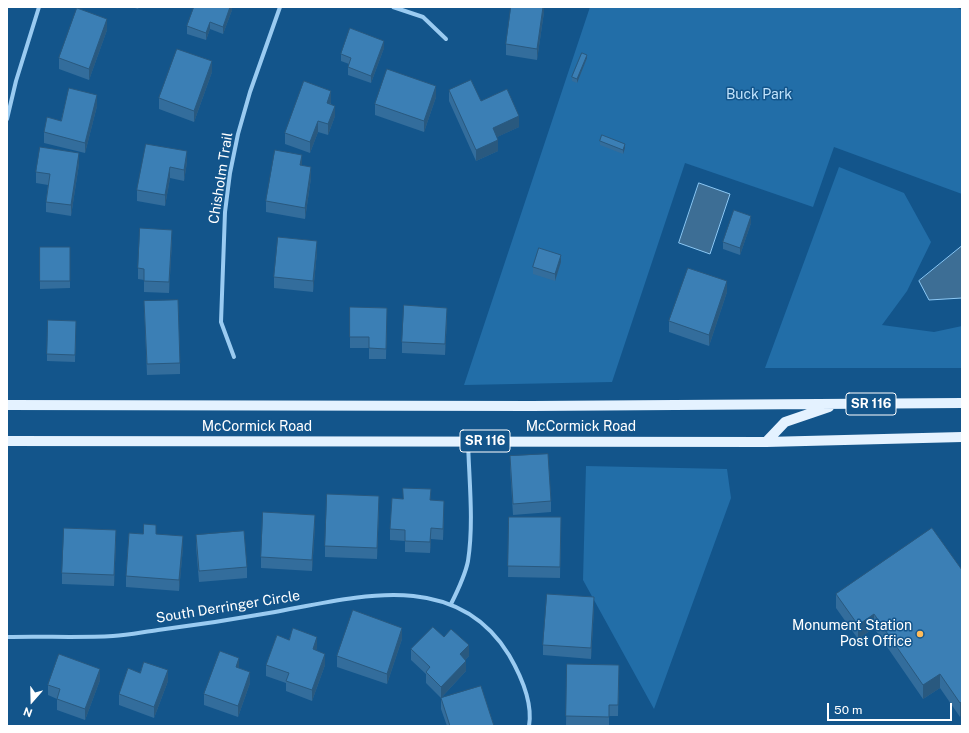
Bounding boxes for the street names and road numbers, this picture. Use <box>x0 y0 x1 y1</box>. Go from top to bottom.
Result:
street label: Chisholm Trail <box>205 131 237 225</box>
road number: SR 116 <box>846 393 896 415</box>
street label: McCormick Road <box>202 419 312 435</box>
street label: McCormick Road <box>526 419 636 435</box>
road number: SR 116 <box>460 430 510 452</box>
street label: South Derringer Circle <box>155 587 301 627</box>

